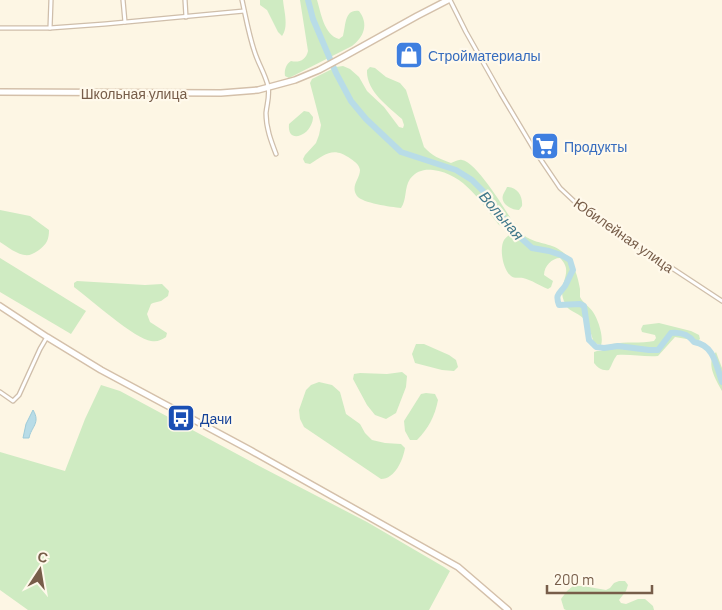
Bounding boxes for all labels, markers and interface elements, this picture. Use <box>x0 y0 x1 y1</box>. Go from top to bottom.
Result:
shop icon: Стройматериалы <box>394 40 424 70</box>
place label: Стройматериалы <box>428 47 541 64</box>
street label: Школьная улица <box>81 85 187 102</box>
supermarket icon: Продукты <box>530 131 560 161</box>
place label: Продукты <box>564 138 627 155</box>
water label: Вольная <box>476 187 528 243</box>
street label: Юбилейная улица <box>571 194 677 276</box>
bus stop icon: Дачи <box>166 403 196 433</box>
place label: Дачи <box>200 410 232 427</box>
north arrow <box>15 545 65 595</box>
text: С <box>36 547 50 566</box>
scale bar <box>547 562 652 594</box>
text: 200 m <box>554 570 594 588</box>

